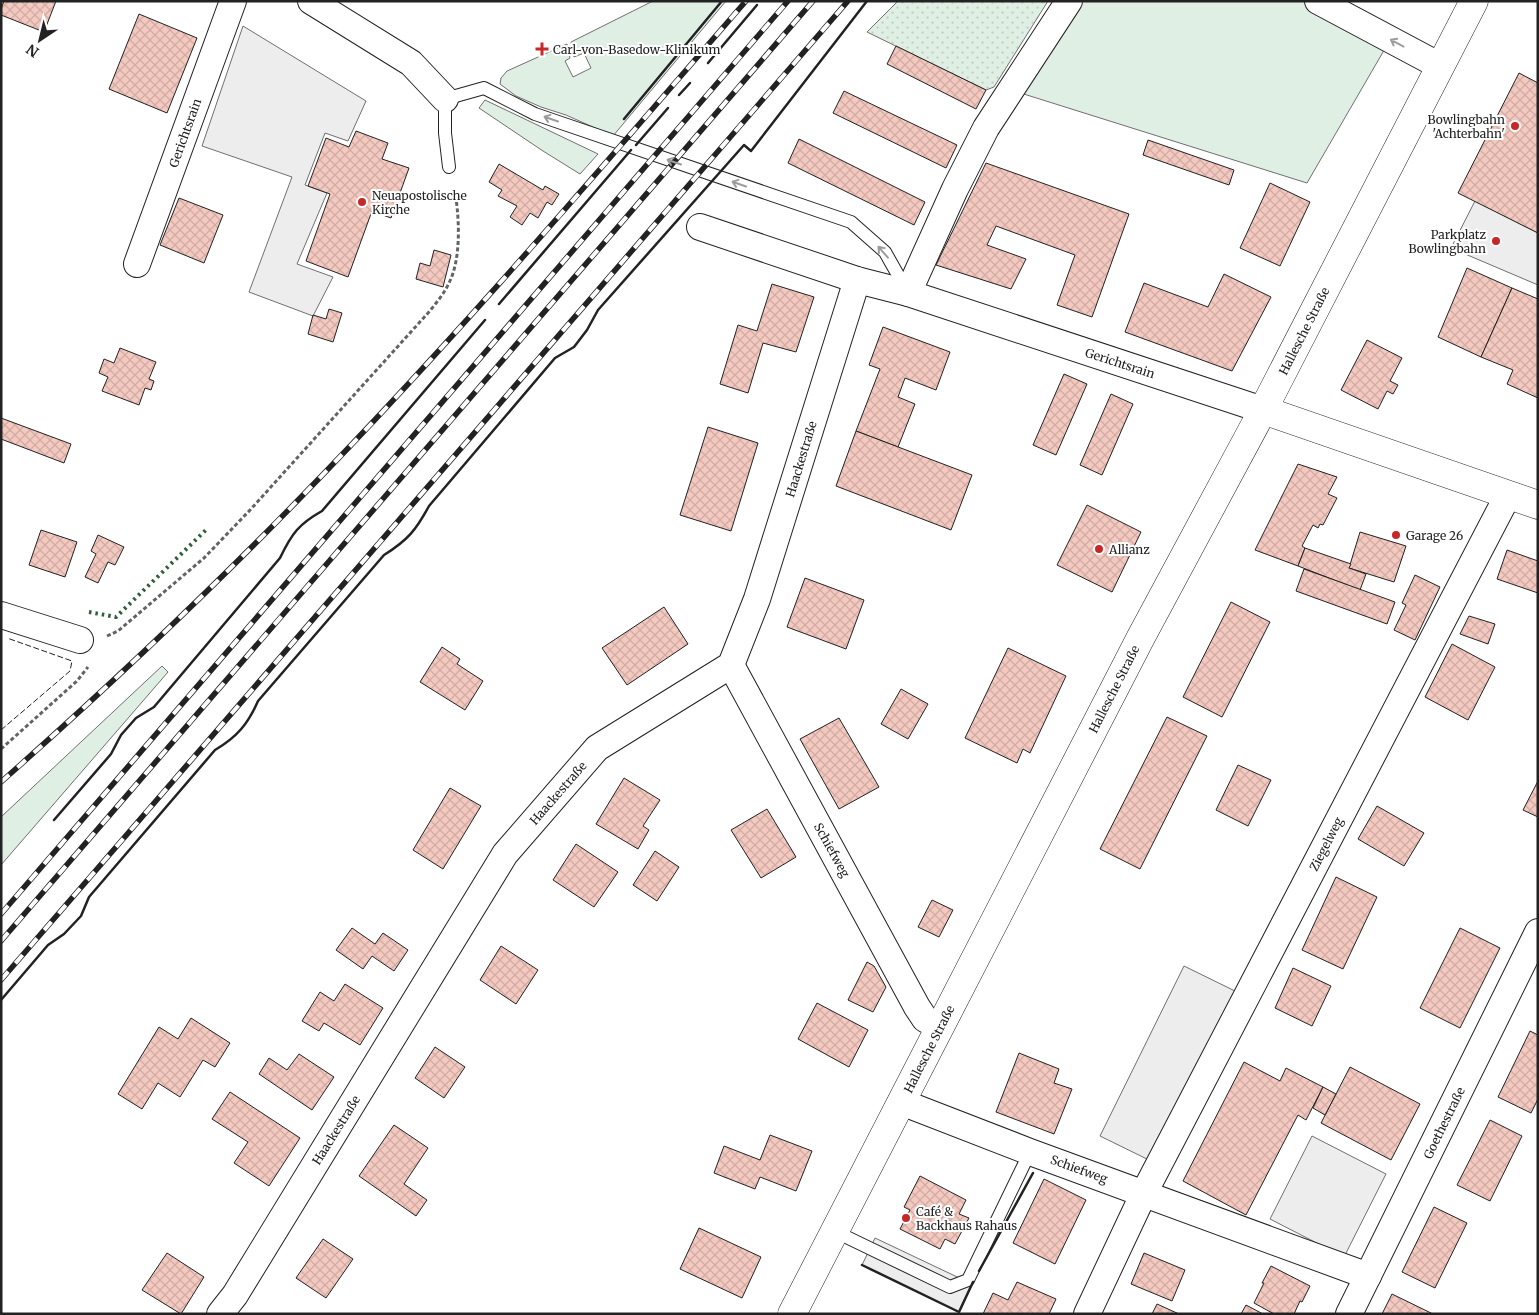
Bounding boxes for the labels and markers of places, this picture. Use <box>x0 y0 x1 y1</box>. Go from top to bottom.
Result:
marker: Carl-von-Basedow-Klinikum <box>535 42 549 56</box>
place label: Carl-von-Basedow-Klinikum <box>553 42 720 57</box>
place label: Bowlingbahn 'Achterbahn' <box>1427 112 1505 141</box>
marker: Bowlingbahn 'Achterbahn' <box>1509 120 1521 132</box>
place label: Neuapostolische Kirche <box>372 188 467 217</box>
marker: Neuapostolische Kirche <box>356 196 368 208</box>
place label: Parkplatz Bowlingbahn <box>1408 227 1486 256</box>
marker: Parkplatz Bowlingbahn <box>1490 235 1502 247</box>
place label: Garage 26 <box>1406 528 1463 543</box>
marker: Garage 26 <box>1390 529 1402 541</box>
place label: Allianz <box>1108 542 1150 557</box>
marker: Allianz <box>1093 543 1105 555</box>
place label: Café & Backhaus Rahaus <box>916 1204 1017 1233</box>
marker: Café & Backhaus Rahaus <box>900 1212 912 1224</box>

